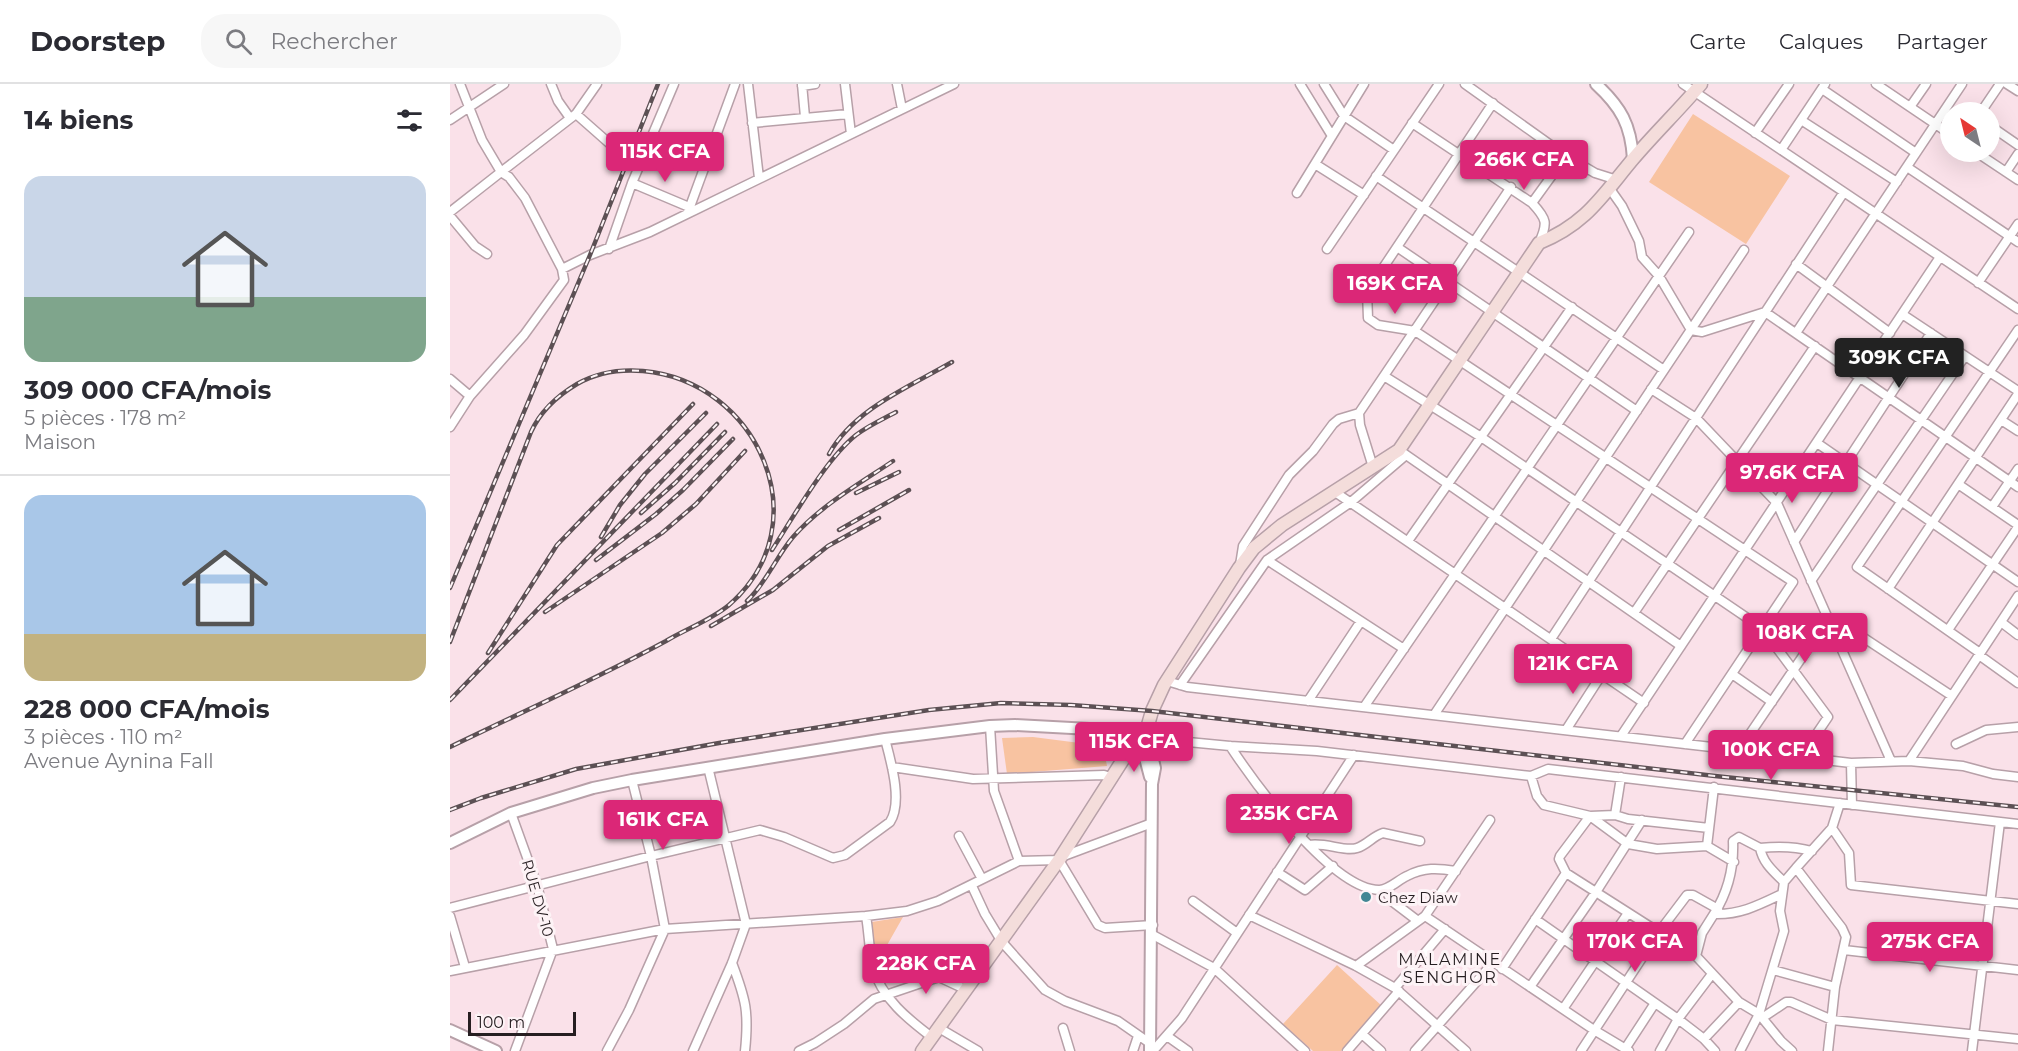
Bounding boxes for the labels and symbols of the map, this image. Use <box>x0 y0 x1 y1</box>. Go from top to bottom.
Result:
north arrow <box>1940 102 2000 162</box>
pin: 115K CFA <box>603 132 727 183</box>
pin: 266K CFA <box>1462 140 1586 191</box>
pin: 169K CFA <box>1333 264 1457 315</box>
pin: 309K CFA <box>1837 338 1961 389</box>
pin: 97.6K CFA <box>1723 453 1861 504</box>
pin: 108K CFA <box>1743 613 1867 664</box>
pin: 121K CFA <box>1511 644 1635 695</box>
pin: 115K CFA <box>1072 722 1196 773</box>
pin: 100K CFA <box>1709 730 1833 781</box>
pin: 235K CFA <box>1227 794 1351 845</box>
pin: 161K CFA <box>601 800 725 851</box>
street label: RUE DV-10 <box>518 857 558 939</box>
place label: Chez Diaw <box>1378 888 1458 907</box>
marker: Chez Diaw <box>1359 890 1373 904</box>
pin: 170K CFA <box>1573 922 1697 973</box>
pin: 275K CFA <box>1868 922 1992 973</box>
pin: 228K CFA <box>864 944 988 995</box>
district label: MALAMINE SENGHOR <box>1398 950 1502 987</box>
scale bar <box>468 1009 576 1036</box>

